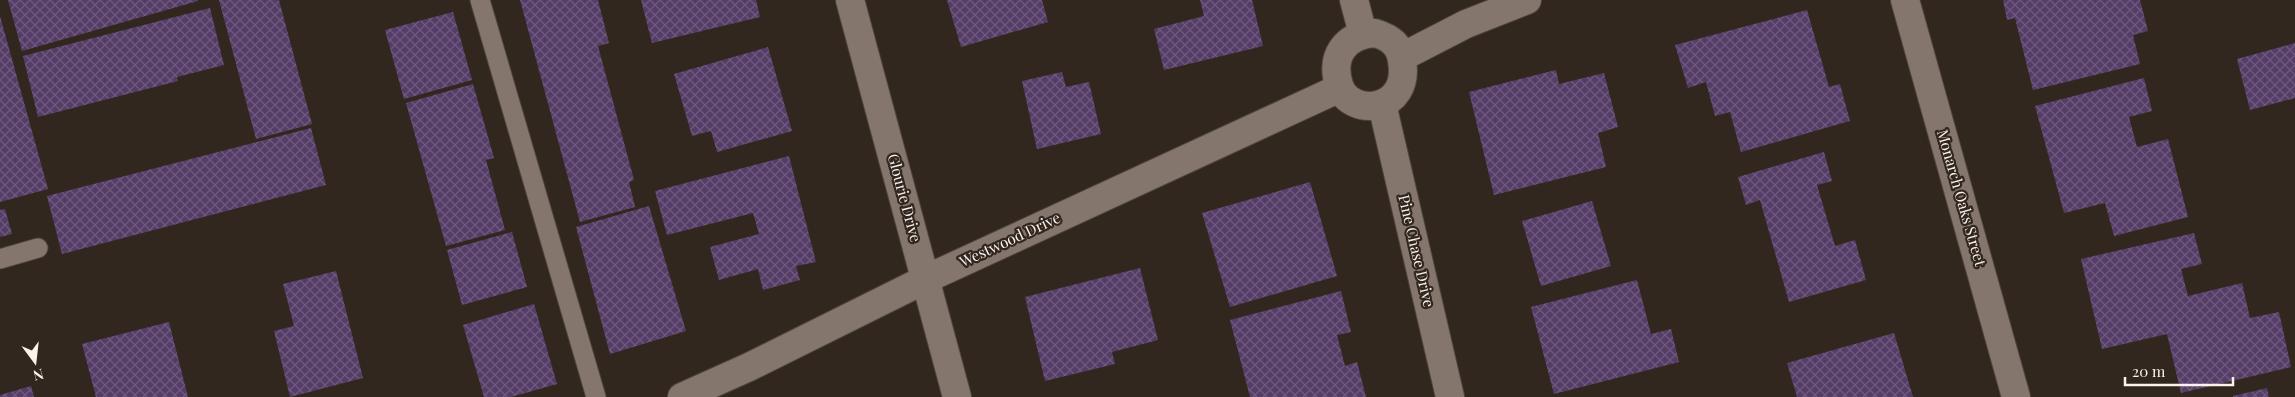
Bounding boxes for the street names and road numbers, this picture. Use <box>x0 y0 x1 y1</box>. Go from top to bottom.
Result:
street label: Monarch Oaks Street <box>1933 127 1991 269</box>
street label: Glourie Drive <box>884 151 926 244</box>
street label: Pine Chase Drive <box>1394 193 1440 309</box>
street label: Westwood Drive <box>955 207 1063 272</box>

